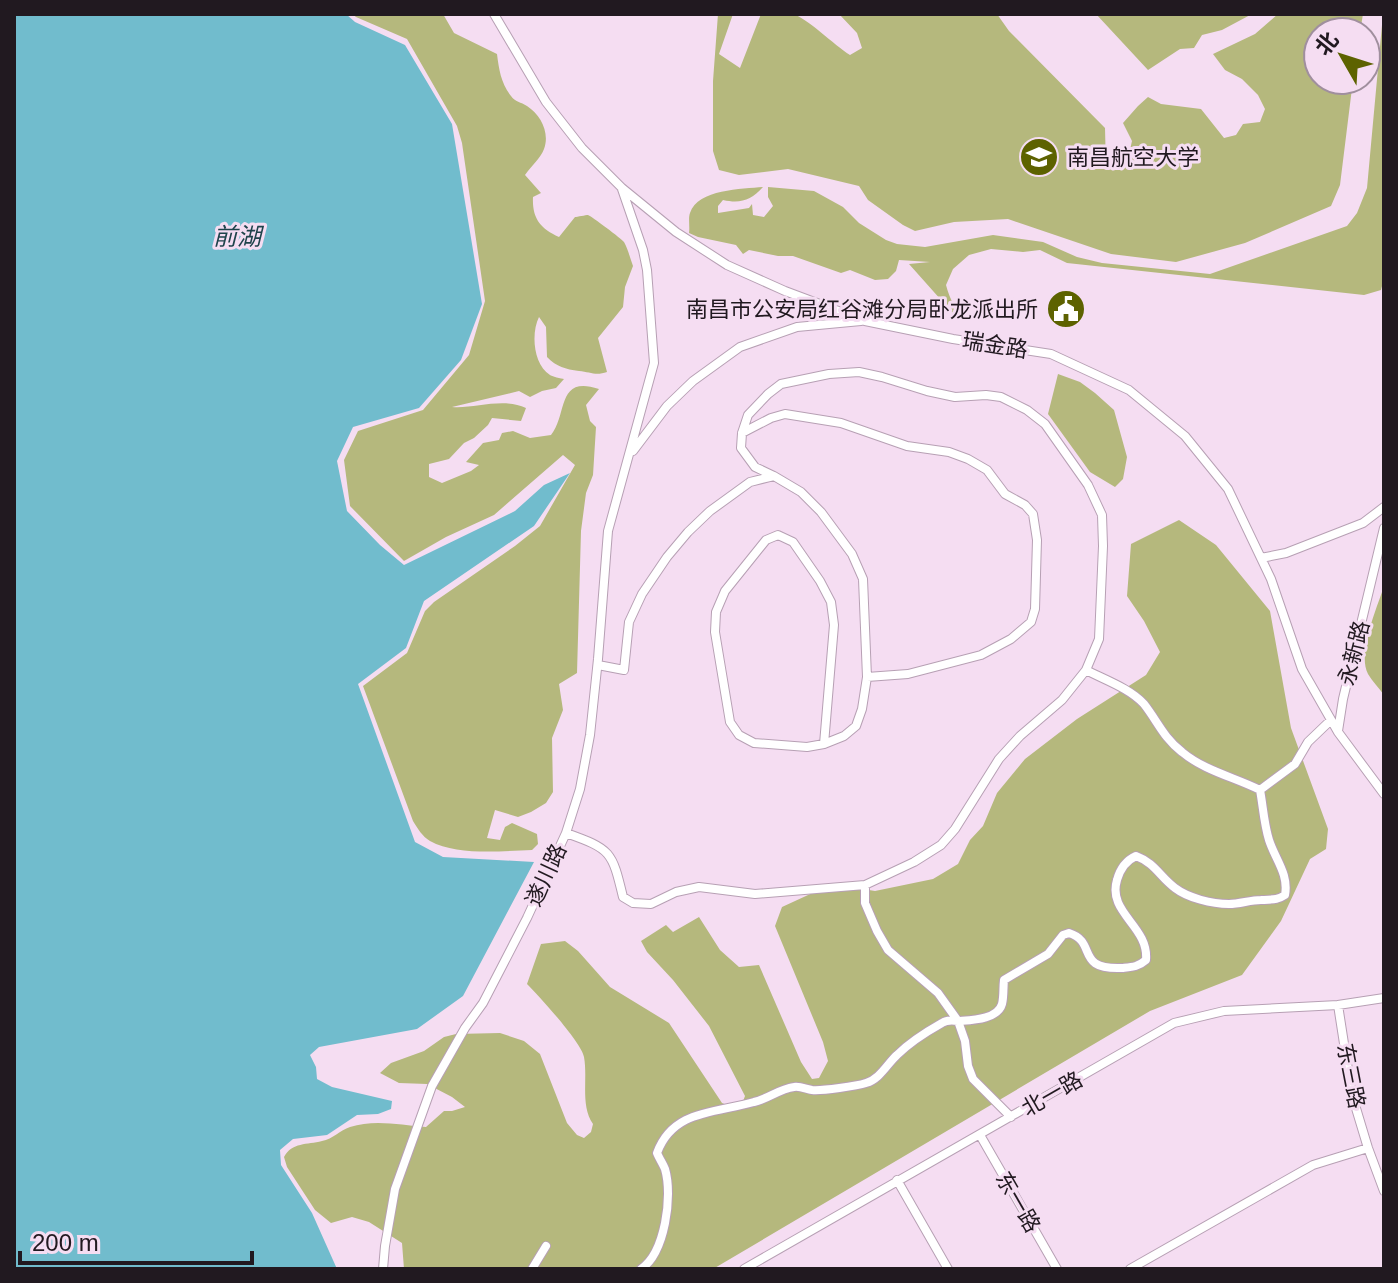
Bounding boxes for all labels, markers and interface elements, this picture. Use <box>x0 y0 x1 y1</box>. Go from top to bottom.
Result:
north arrow <box>1302 16 1382 96</box>
text: 北 <box>1310 27 1343 60</box>
school or university icon: 南昌航空大学 <box>1018 136 1060 178</box>
place label: 南昌航空大学 <box>1067 145 1199 170</box>
water label: 前湖 <box>213 223 265 250</box>
public building icon: 南昌市公安局红谷滩分局卧龙派出所 <box>1045 288 1087 330</box>
place label: 南昌市公安局红谷滩分局卧龙派出所 <box>686 297 1038 322</box>
street label: 瑞金路 <box>960 327 1030 363</box>
street label: 永新路 <box>1334 618 1374 688</box>
street label: 遂川路 <box>521 840 571 910</box>
street label: 东三路 <box>1332 1041 1370 1111</box>
street label: 北一路 <box>1017 1067 1087 1121</box>
street label: 东一路 <box>991 1167 1045 1237</box>
scale bar <box>20 1215 252 1265</box>
text: 200 m <box>32 1229 99 1256</box>

